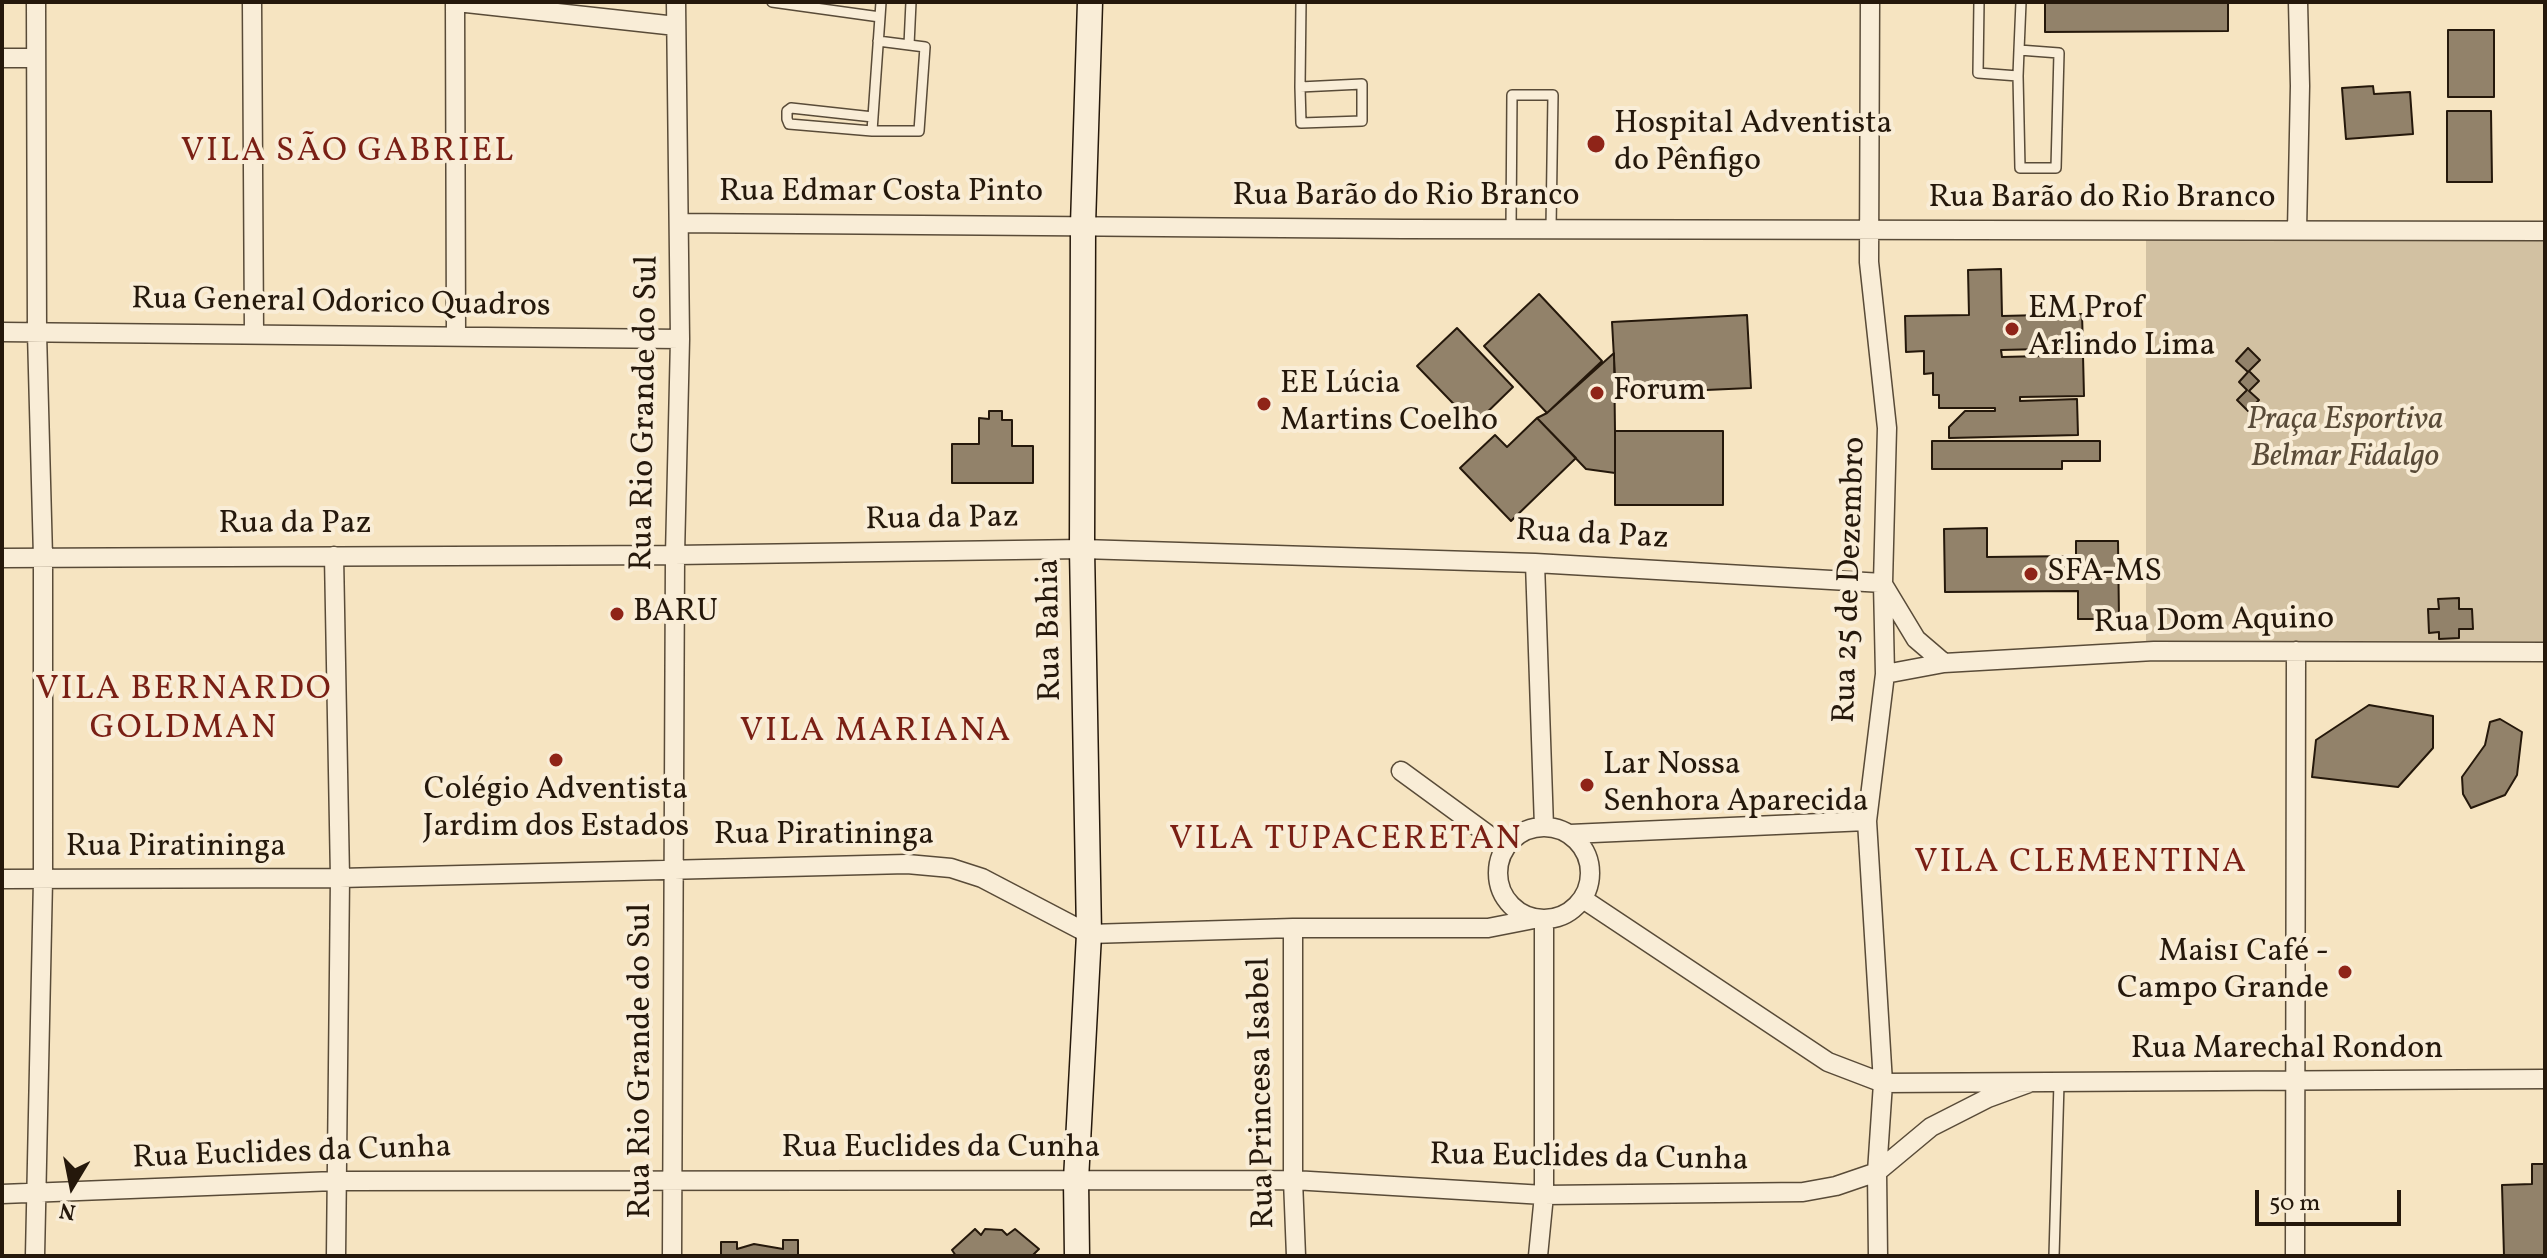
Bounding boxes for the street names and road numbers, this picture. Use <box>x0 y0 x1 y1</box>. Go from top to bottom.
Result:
street label: Rua Edmar Costa Pinto <box>719 175 1043 213</box>
street label: Rua Barão do Rio Branco <box>1232 179 1580 217</box>
street label: Rua Barão do Rio Branco <box>1928 181 2276 219</box>
street label: Rua Rio Grande do Sul <box>625 255 669 571</box>
street label: Rua General Odorico Quadros <box>131 282 551 328</box>
street label: Rua 25 de Dezembro <box>1828 436 1876 724</box>
street label: Rua da Paz <box>865 500 1019 542</box>
street label: Rua da Paz <box>218 507 372 545</box>
street label: Rua da Paz <box>1514 514 1670 560</box>
street label: Rua Bahia <box>1032 558 1072 702</box>
street label: Rua Dom Aquino <box>2093 602 2335 644</box>
street label: Rua Piratininga <box>714 818 934 856</box>
street label: Rua Piratininga <box>66 830 286 868</box>
street label: Rua Rio Grande do Sul <box>624 903 662 1219</box>
street label: Rua Princesa Isabel <box>1242 957 1286 1229</box>
street label: Rua Marechal Rondon <box>2131 1032 2443 1070</box>
street label: Rua Euclides da Cunha <box>132 1130 452 1180</box>
street label: Rua Euclides da Cunha <box>781 1131 1101 1169</box>
street label: Rua Euclides da Cunha <box>1429 1138 1749 1182</box>

